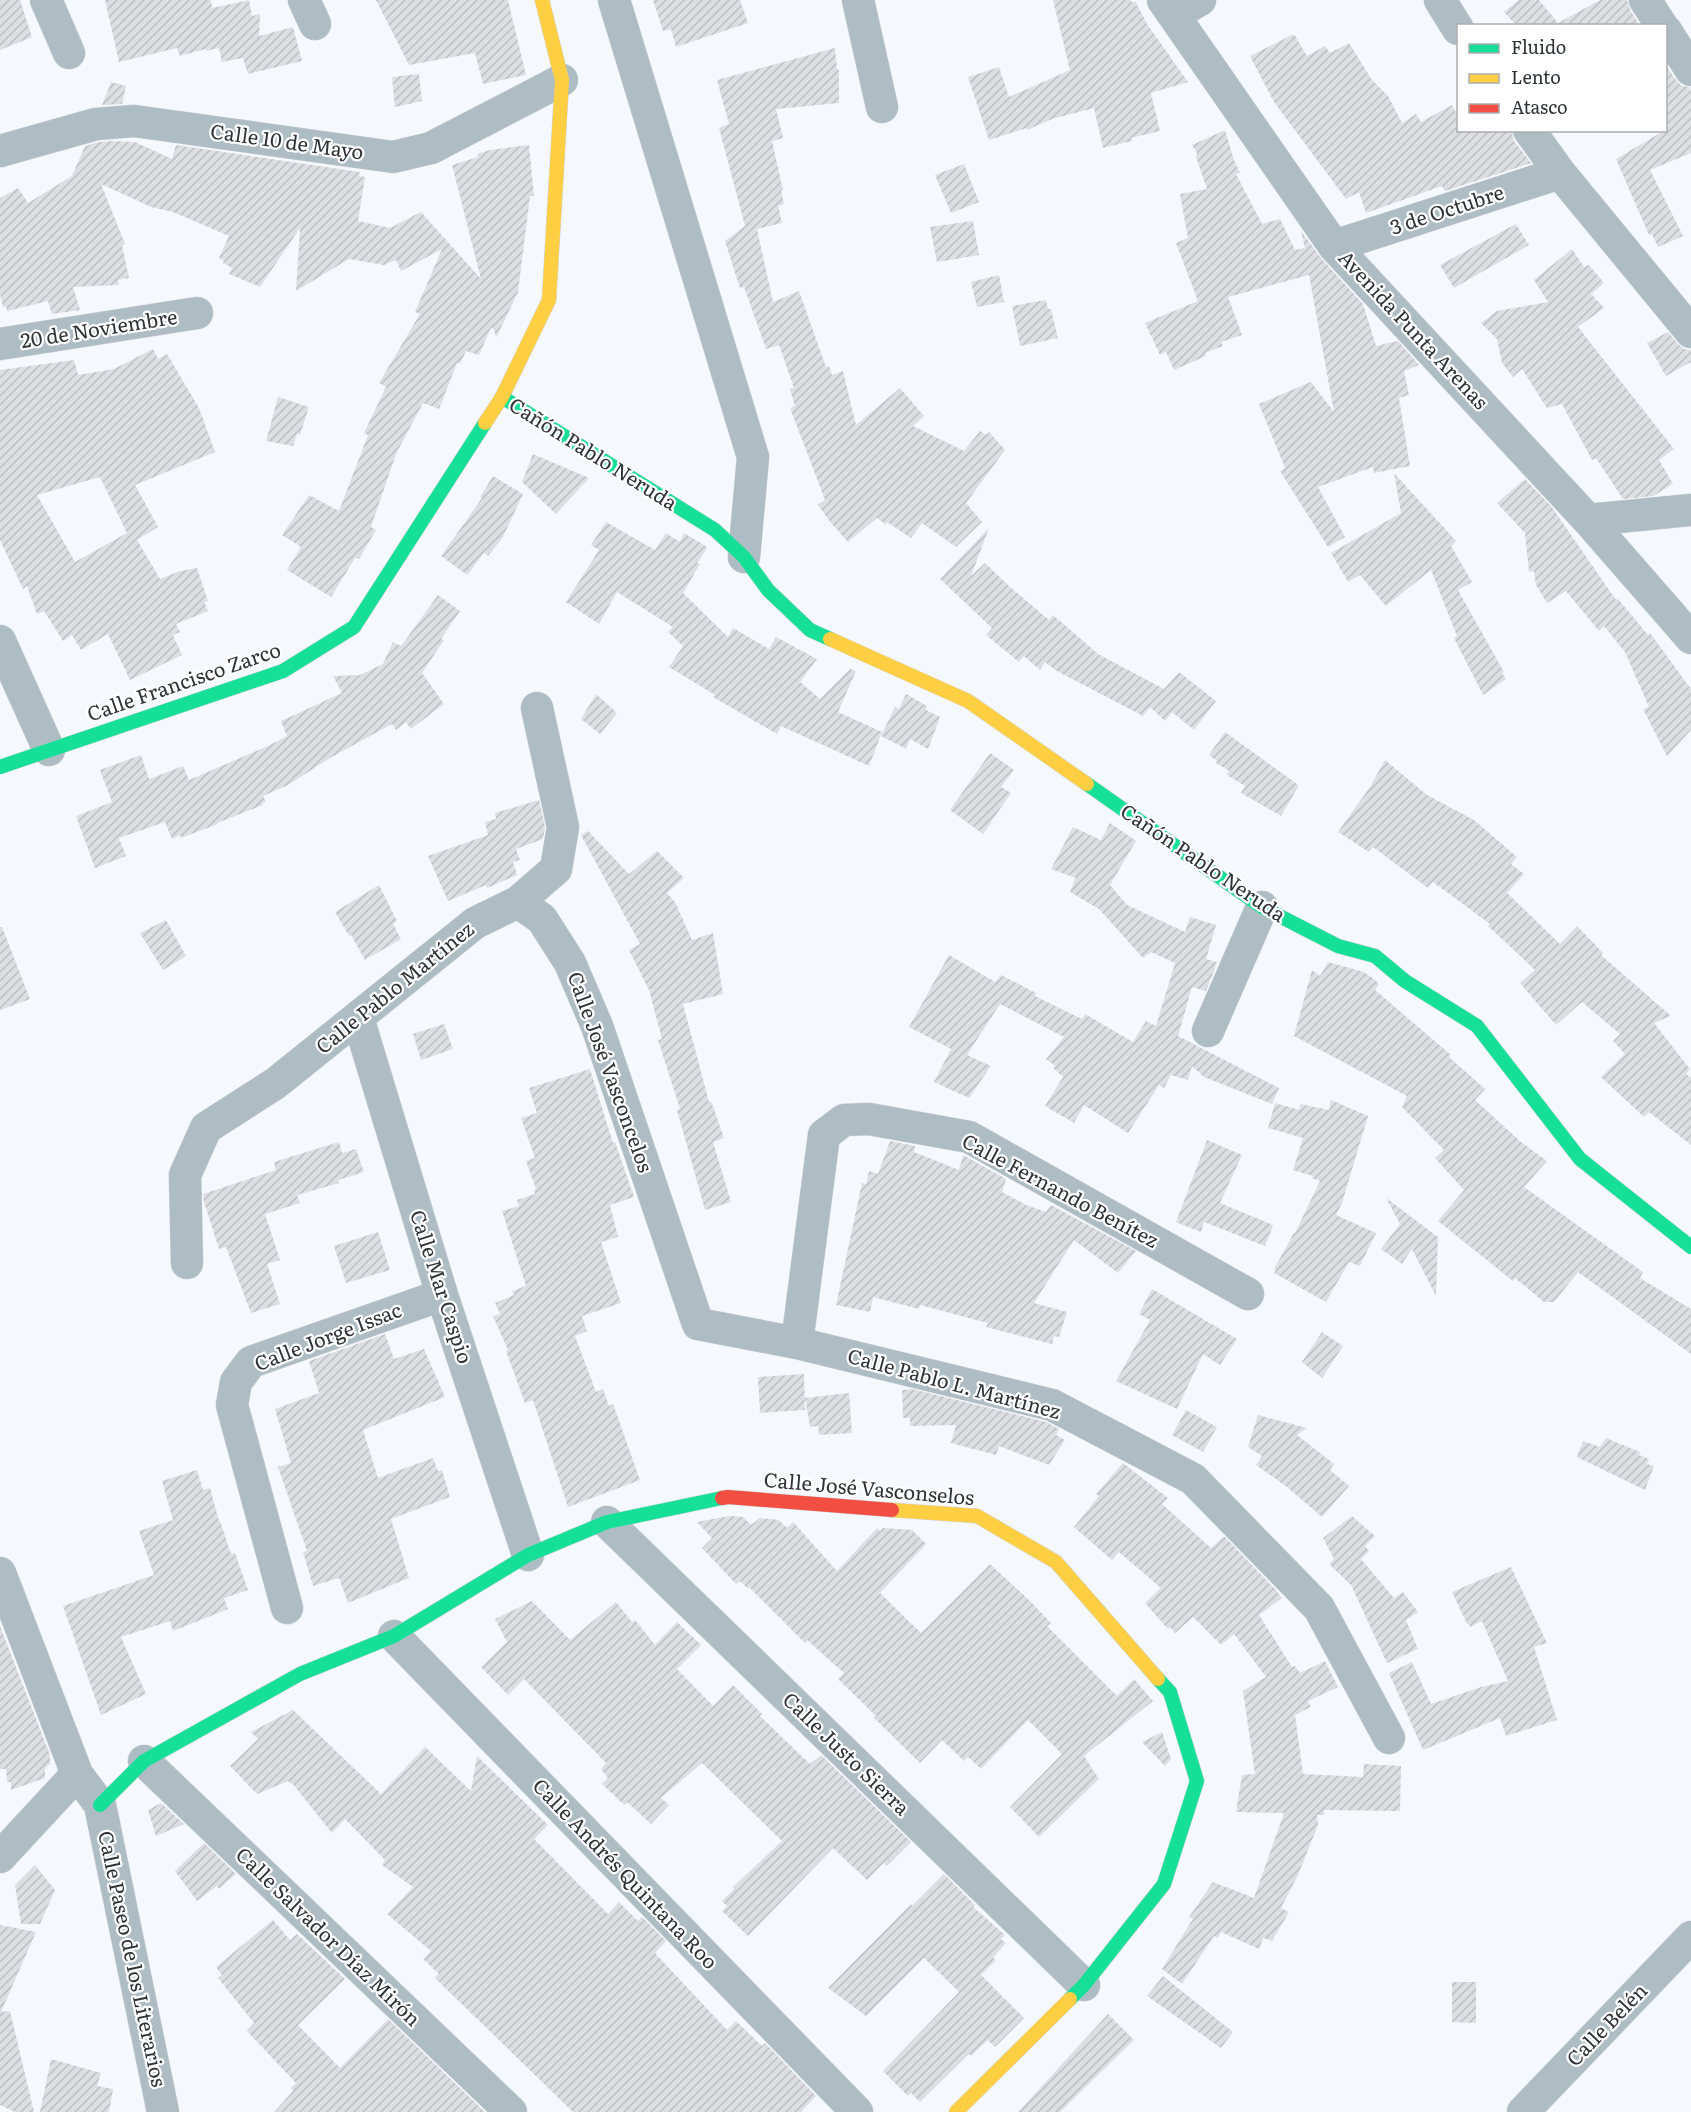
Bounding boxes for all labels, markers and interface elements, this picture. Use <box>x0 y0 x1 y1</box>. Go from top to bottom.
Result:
legend <box>1457 24 1667 132</box>
text: Fluido <box>1511 33 1566 60</box>
text: Lento <box>1511 63 1561 90</box>
text: Atasco <box>1511 93 1568 120</box>
street label: Calle 10 de Mayo <box>209 114 366 166</box>
street label: 3 de Octubre <box>1386 176 1507 241</box>
street label: Avenida Punta Arenas <box>1333 242 1496 415</box>
street label: 20 de Noviembre <box>18 300 179 354</box>
street label: Cañón Pablo Neruda <box>504 388 684 516</box>
street label: Calle Francisco Zarco <box>82 633 284 727</box>
street label: Cañón Pablo Neruda <box>1115 795 1293 928</box>
street label: Calle Pablo Martínez <box>308 913 480 1060</box>
street label: Calle José Vasconcelos <box>562 967 662 1176</box>
street label: Calle Fernando Benítez <box>957 1125 1165 1254</box>
street label: Calle Mar Caspio <box>404 1206 482 1367</box>
street label: Calle Jorge Issac <box>249 1293 405 1377</box>
street label: Calle Pablo L. Martínez <box>845 1339 1065 1425</box>
street label: Calle José Vasconselos <box>763 1463 976 1511</box>
street label: Calle Justo Sierra <box>777 1684 918 1821</box>
street label: Calle Andrés Quintana Roo <box>527 1770 726 1975</box>
street label: Calle Paseo de los Literarios <box>92 1828 176 2089</box>
street label: Calle Salvador Díaz Mirón <box>230 1839 429 2032</box>
street label: Calle Belén <box>1558 1975 1653 2072</box>

